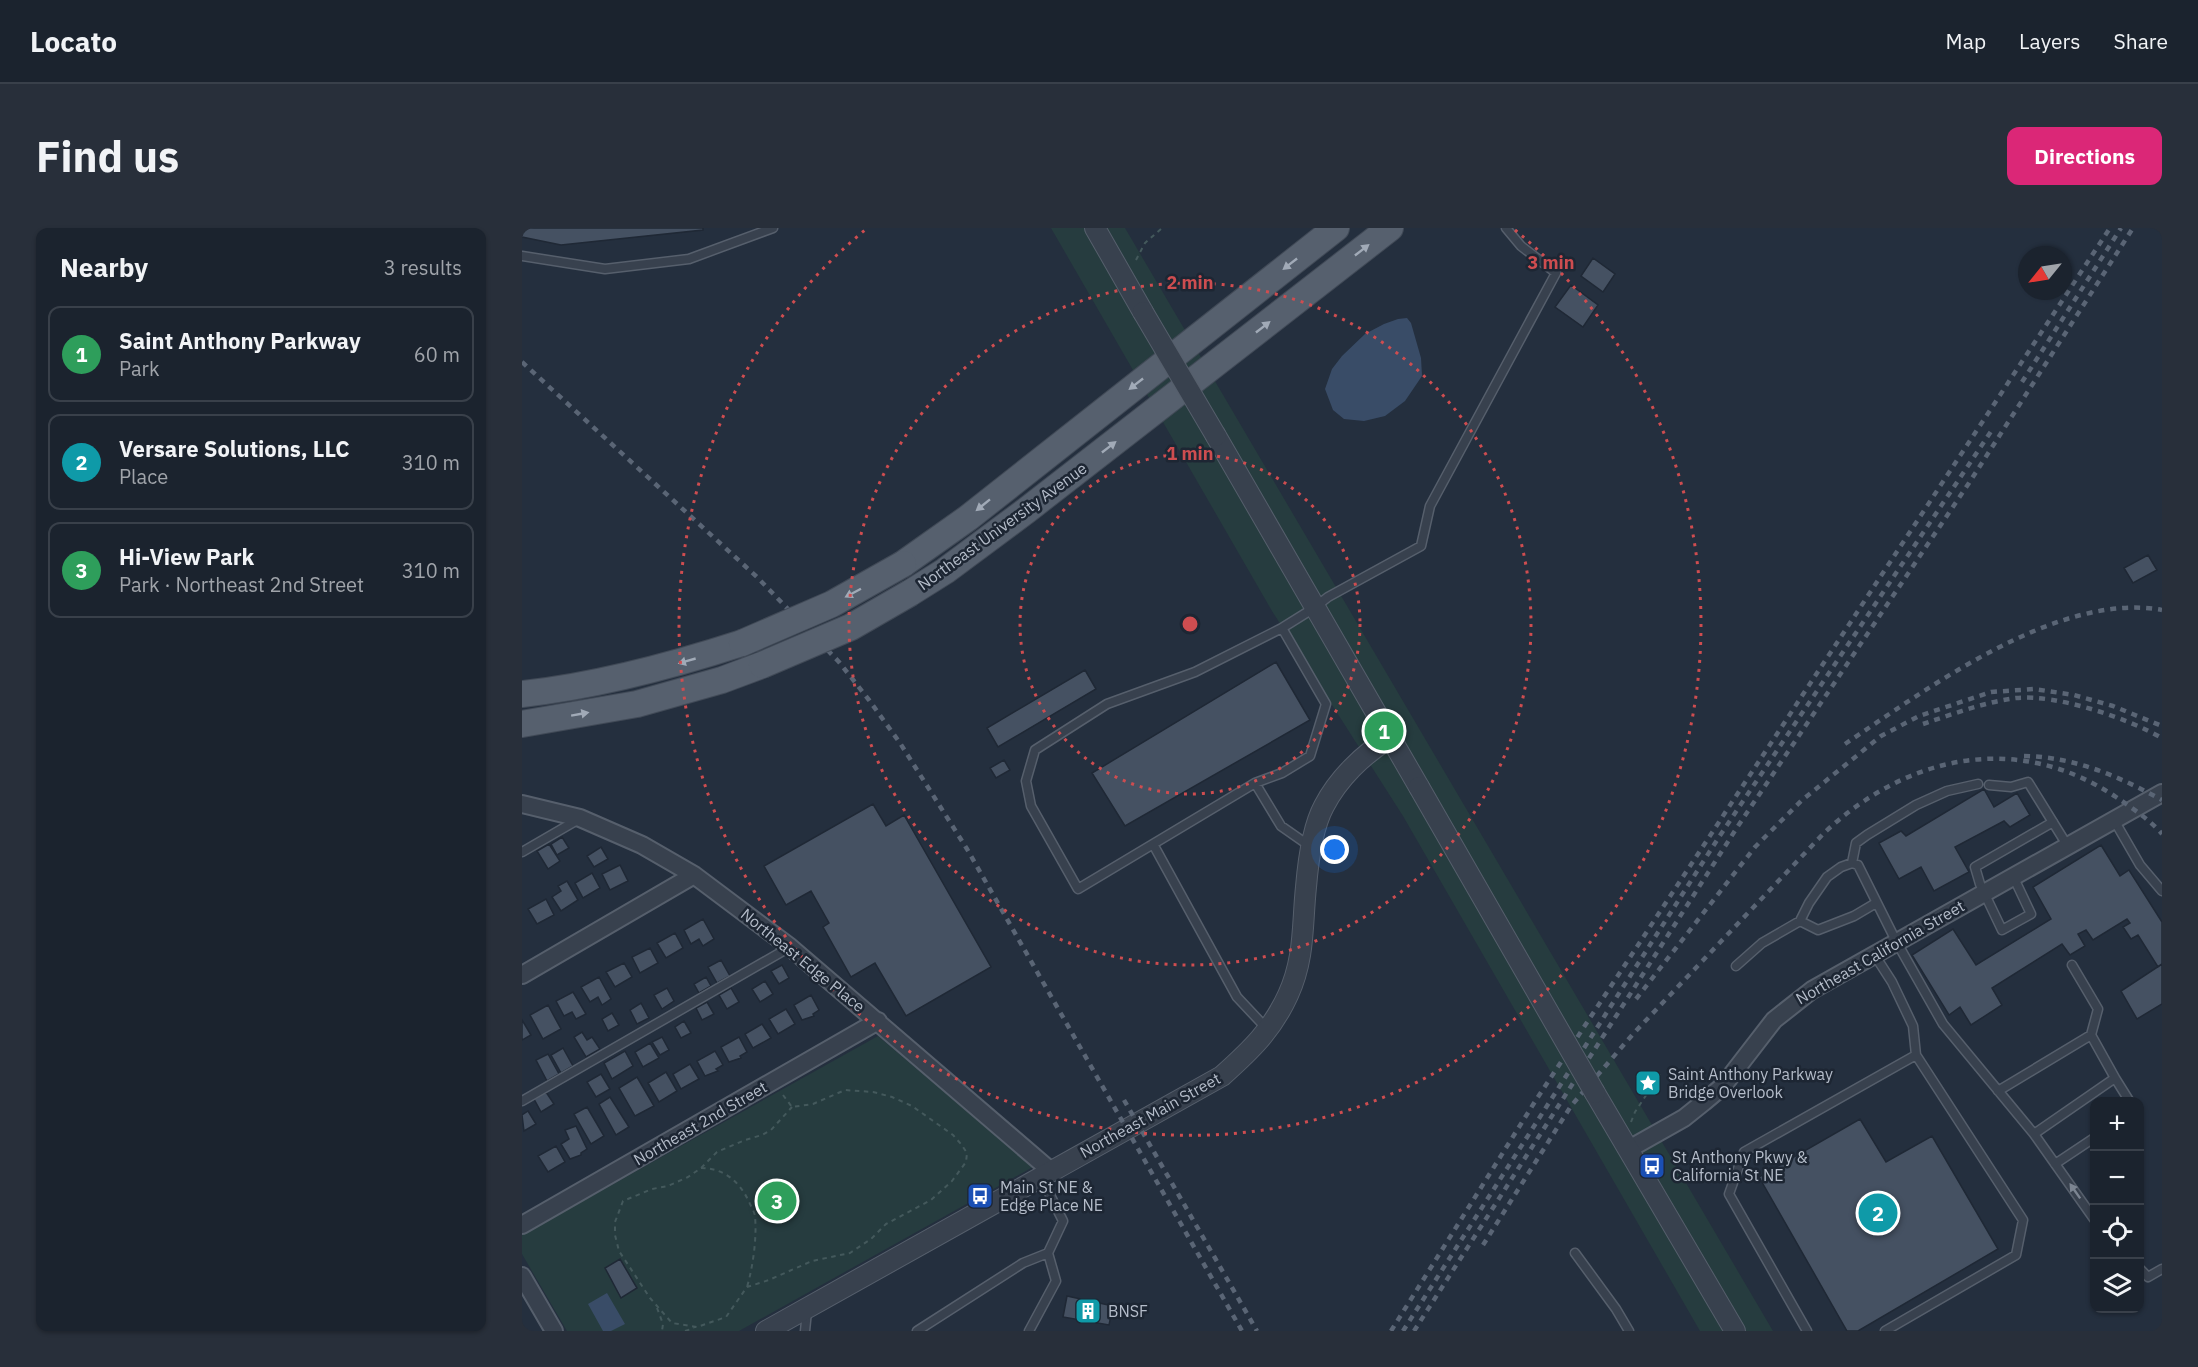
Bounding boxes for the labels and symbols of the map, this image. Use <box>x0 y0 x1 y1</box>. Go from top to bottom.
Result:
one-way arrow <box>1354 245 1369 257</box>
north arrow <box>2018 246 2072 300</box>
text: 3 min <box>1527 251 1575 274</box>
one-way arrow <box>1282 258 1298 271</box>
text: 2 min <box>1166 271 1214 294</box>
one-way arrow <box>1256 322 1271 334</box>
one-way arrow <box>1129 378 1144 390</box>
one-way arrow <box>1102 441 1117 453</box>
text: 1 min <box>1166 442 1214 465</box>
street label: Northeast University Avenue <box>914 458 1091 594</box>
one-way arrow <box>975 499 991 512</box>
one-way arrow <box>844 588 861 598</box>
centre of rings <box>1180 614 1200 634</box>
one-way arrow <box>678 657 696 666</box>
pin: 1 <box>1364 708 1404 754</box>
one-way arrow <box>570 709 589 718</box>
your location <box>1320 835 1349 864</box>
street label: Northeast California Street <box>1792 895 1968 1009</box>
street label: Northeast Edge Place <box>737 904 869 1016</box>
place label: Saint Anthony Parkway Bridge Overlook <box>1668 1064 1833 1102</box>
street label: Northeast Main Street <box>1076 1068 1224 1162</box>
place icon: Saint Anthony Parkway Bridge Overlook <box>1633 1068 1663 1098</box>
street label: Northeast 2nd Street <box>630 1077 770 1169</box>
place label: St Anthony Pkwy & California St NE <box>1672 1147 1808 1185</box>
bus stop icon: St Anthony Pkwy & California St NE <box>1637 1151 1667 1181</box>
place label: Main St NE & Edge Place NE <box>1000 1177 1103 1215</box>
pin: 3 <box>758 1178 796 1224</box>
bus stop icon: Main St NE & Edge Place NE <box>965 1181 995 1211</box>
one-way arrow <box>2069 1184 2081 1200</box>
pin: 2 <box>1858 1190 1898 1236</box>
building icon: BNSF <box>1073 1296 1103 1326</box>
place label: BNSF <box>1108 1301 1148 1321</box>

